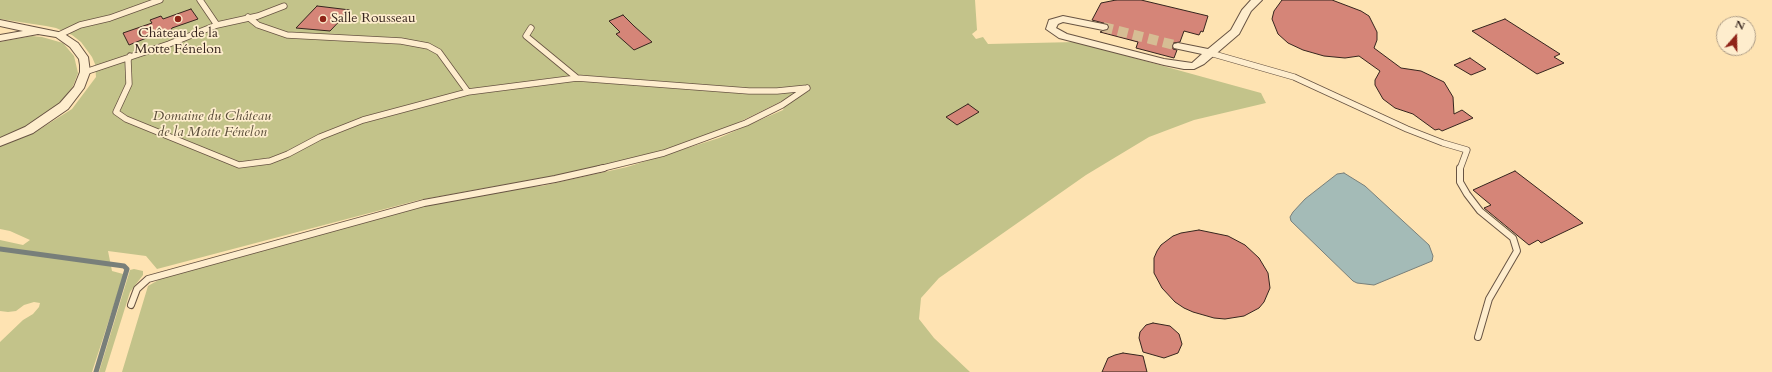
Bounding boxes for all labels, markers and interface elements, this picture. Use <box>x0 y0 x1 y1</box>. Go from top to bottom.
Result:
place label: Salle Rousseau <box>331 11 416 27</box>
marker: Château de la Motte Fénelon <box>173 14 183 24</box>
marker: Salle Rousseau <box>318 14 328 24</box>
north arrow <box>1716 16 1756 56</box>
text: N <box>1733 17 1747 34</box>
place label: Château de la Motte Fénelon <box>134 26 222 58</box>
park label: Domaine du Château de la Motte Fénelon <box>153 109 271 142</box>

